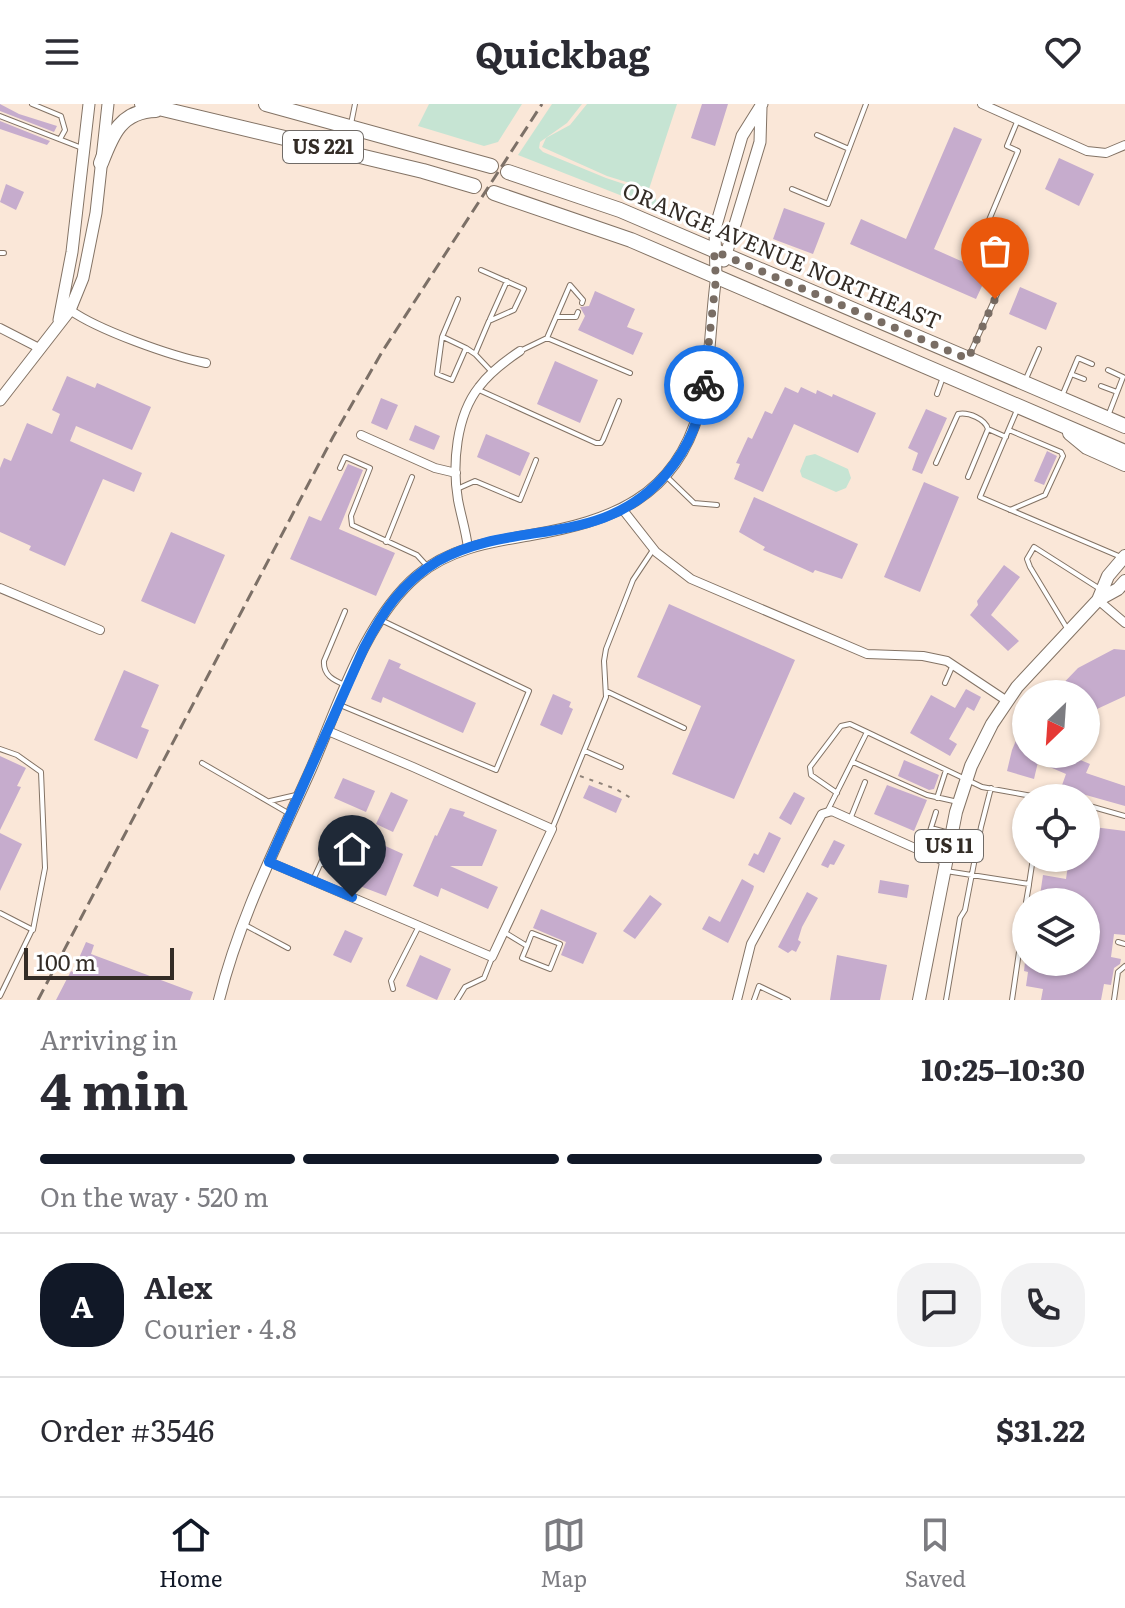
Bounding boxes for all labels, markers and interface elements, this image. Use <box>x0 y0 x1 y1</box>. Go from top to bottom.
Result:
text: Quickbag <box>475 26 650 79</box>
icon: menu <box>40 30 84 74</box>
icon: heart <box>1041 30 1085 74</box>
road number: US 221 <box>283 131 363 163</box>
street label: ORANGE AVENUE NORTHEAST <box>618 172 947 337</box>
pin <box>961 217 1029 299</box>
icon: bag <box>973 229 1017 273</box>
courier <box>664 345 744 425</box>
icon: bike <box>682 363 726 407</box>
north arrow <box>1012 680 1100 768</box>
map controls <box>1012 680 1100 976</box>
button: locate <box>1012 784 1100 872</box>
pin <box>318 815 386 897</box>
icon: home <box>330 827 374 871</box>
road number: US 11 <box>915 830 983 862</box>
button: layers <box>1012 888 1100 976</box>
scale bar <box>24 944 174 980</box>
text: 100 m <box>36 945 96 978</box>
text: Arriving in <box>40 1019 178 1058</box>
text: 10:25–10:30 <box>921 1046 1085 1090</box>
text: 4 min <box>40 1049 189 1126</box>
text: On the way · 520 m <box>40 1176 269 1215</box>
button: chat <box>897 1263 981 1347</box>
button: phone <box>1001 1263 1085 1347</box>
text: Alex <box>144 1264 212 1308</box>
text: A <box>71 1283 93 1327</box>
text: Courier · 4.8 <box>144 1308 297 1347</box>
text: Order #3546 <box>40 1407 214 1451</box>
text: $31.22 <box>996 1407 1085 1451</box>
tab: Home <box>159 1513 222 1594</box>
tab: Map <box>540 1513 587 1594</box>
tab: Saved <box>905 1513 966 1594</box>

